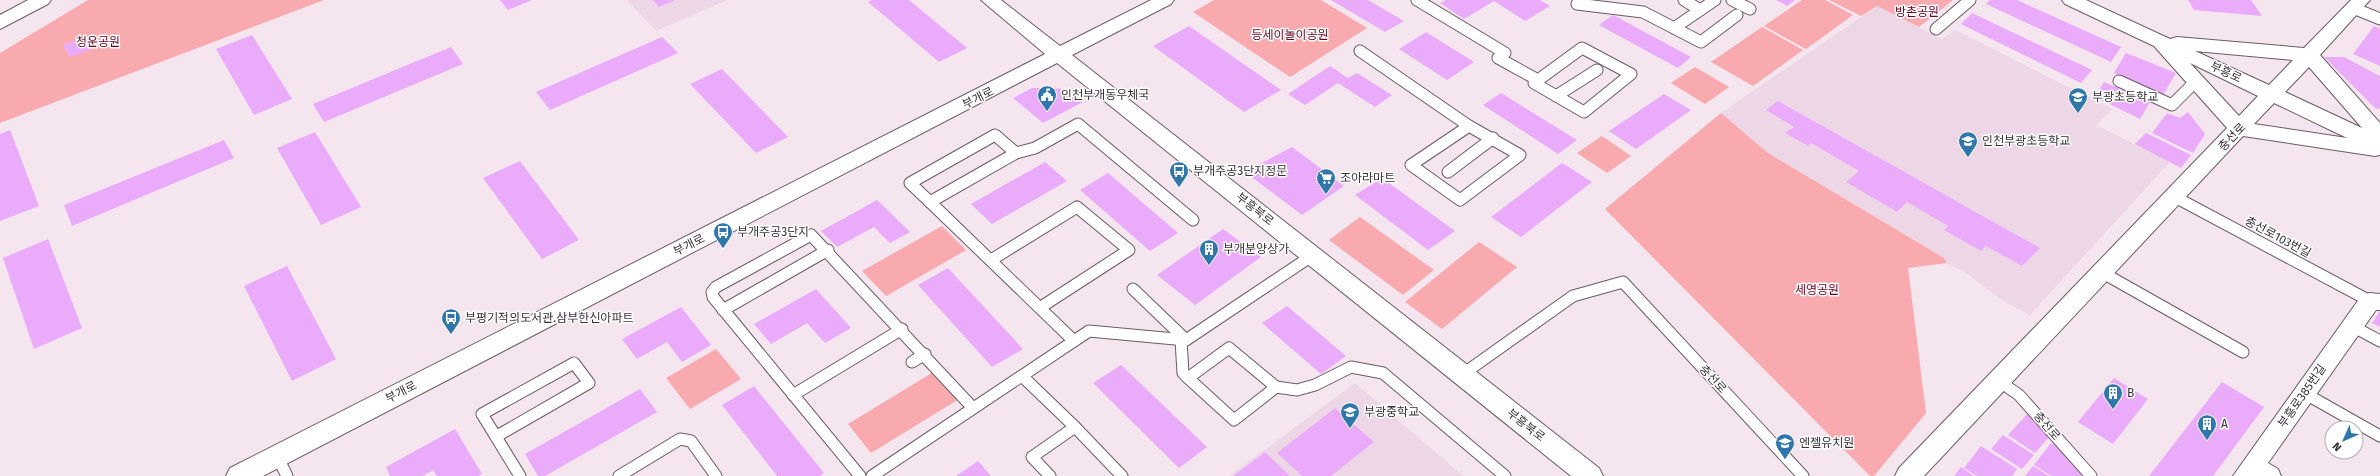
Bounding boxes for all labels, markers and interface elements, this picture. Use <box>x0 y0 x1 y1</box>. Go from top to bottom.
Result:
park label: 방촌공원 <box>1895 5 1939 19</box>
park label: 등세이놀이공원 <box>1251 28 1329 42</box>
park label: 청운공원 <box>76 35 120 49</box>
street label: 부흥로 <box>2208 59 2244 85</box>
street label: 부개로 <box>960 84 996 112</box>
public building icon: 인천부개동우체국 <box>1036 84 1058 112</box>
school or university icon: 부광초등학교 <box>2067 86 2089 114</box>
place label: 인천부개동우체국 <box>1061 88 1149 102</box>
place label: 부광초등학교 <box>2092 90 2158 104</box>
street label: 충선로 <box>2215 120 2249 154</box>
school or university icon: 인천부광초등학교 <box>1957 130 1979 158</box>
place label: 인천부광초등학교 <box>1982 134 2070 148</box>
bus stop icon: 부개주공3단지정문 <box>1168 160 1190 188</box>
place label: 부개주공3단지정문 <box>1193 164 1287 178</box>
supermarket icon: 조아라마트 <box>1315 167 1337 195</box>
place label: 조아라마트 <box>1340 171 1395 185</box>
street label: 부흥북로 <box>1233 190 1277 228</box>
street label: 충선로103번길 <box>2242 214 2314 260</box>
bus stop icon: 부개주공3단지 <box>712 221 734 249</box>
place label: 부개주공3단지 <box>737 225 809 239</box>
street label: 부개로 <box>671 231 707 259</box>
building icon: 부개분양상가 <box>1198 238 1220 266</box>
place label: 부개분양상가 <box>1223 242 1289 256</box>
park label: 세영공원 <box>1795 283 1839 297</box>
bus stop icon: 부평기적의도서관.삼부한신아파트 <box>440 307 462 335</box>
place label: 부평기적의도서관.삼부한신아파트 <box>465 311 633 325</box>
street label: 충선로 <box>1697 362 1729 396</box>
street label: 부흥로385번길 <box>2275 362 2329 430</box>
street label: 부개로 <box>383 378 419 406</box>
building icon: B <box>2102 382 2124 410</box>
place label: B <box>2127 386 2134 400</box>
school or university icon: 부광중학교 <box>1339 401 1361 429</box>
place label: 부광중학교 <box>1364 405 1419 419</box>
street label: 부흥북로 <box>1504 406 1548 444</box>
street label: 충선로 <box>2031 409 2063 443</box>
building icon: A <box>2196 413 2218 441</box>
place label: A <box>2221 417 2228 431</box>
north arrow <box>2324 420 2364 460</box>
school or university icon: 엔젤유치원 <box>1774 432 1796 460</box>
place label: 엔젤유치원 <box>1799 436 1854 450</box>
text: N <box>2330 440 2344 454</box>

